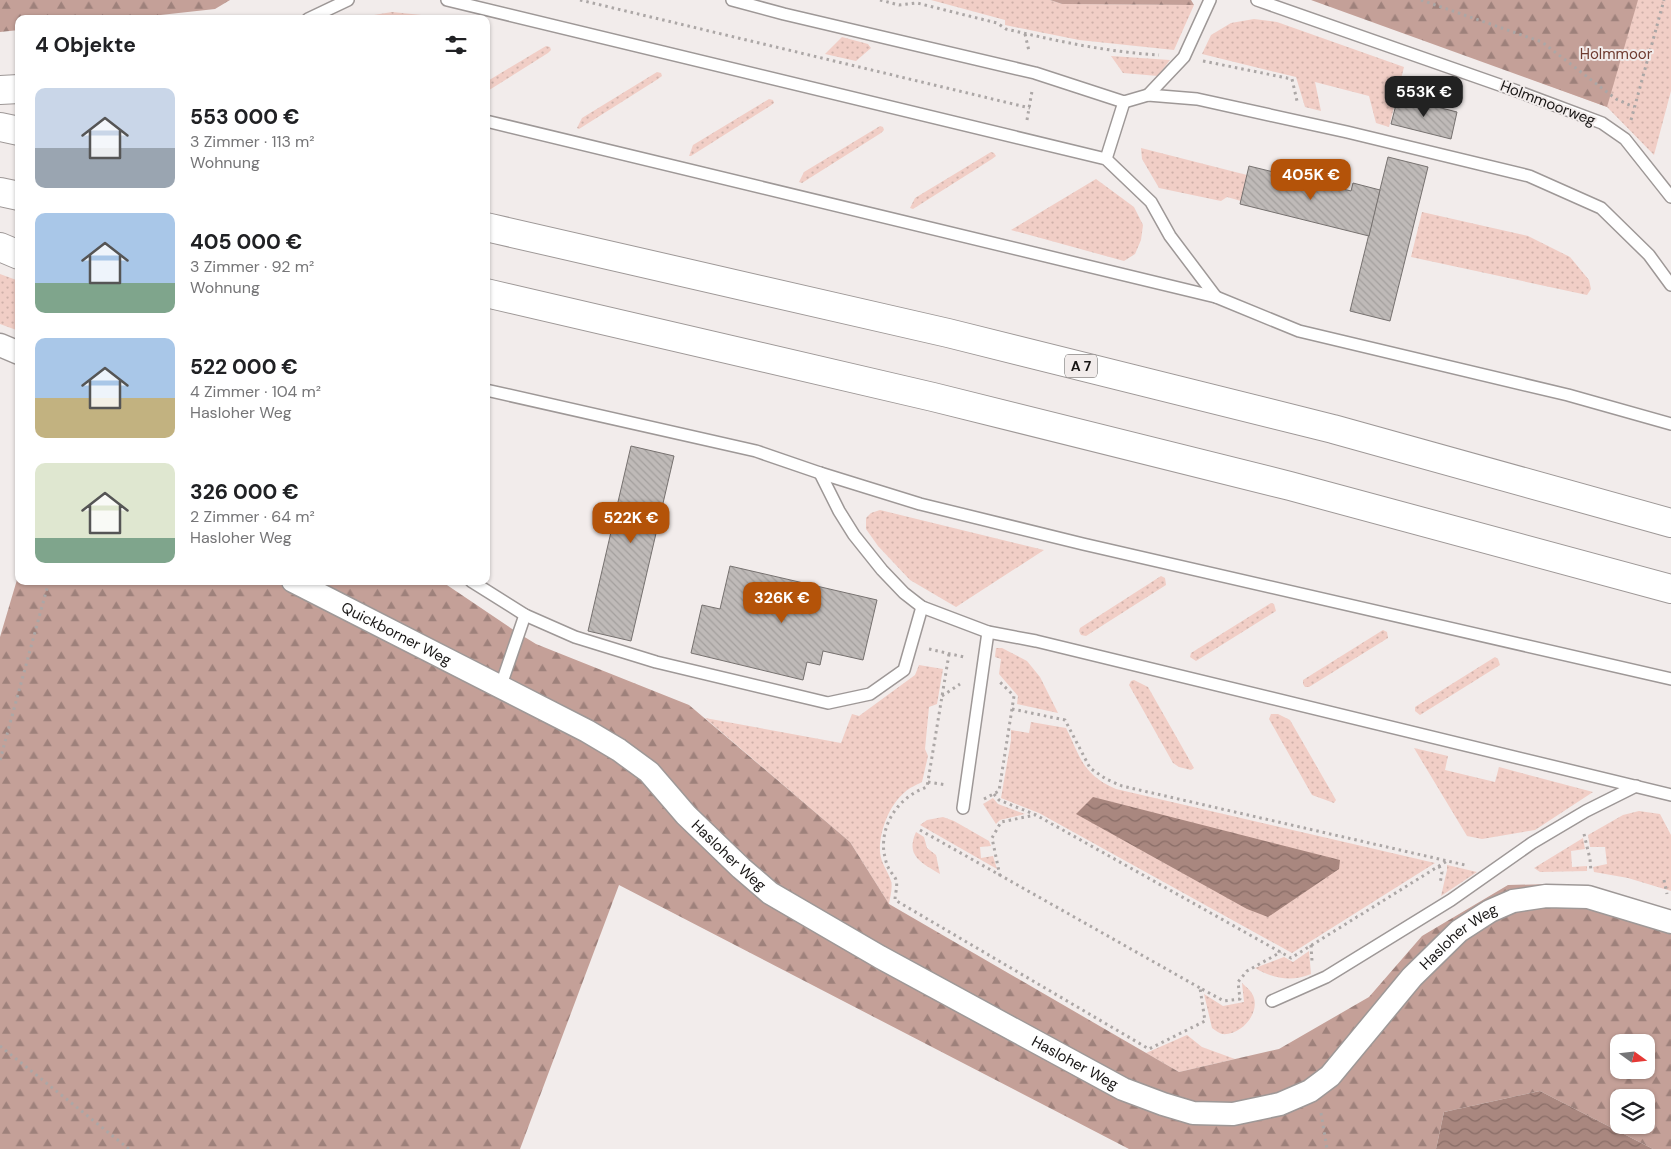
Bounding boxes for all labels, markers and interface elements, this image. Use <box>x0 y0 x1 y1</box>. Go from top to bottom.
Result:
text: 4 Objekte <box>35 31 136 59</box>
icon: filters <box>442 31 470 59</box>
park label: Holmmoor <box>1580 44 1653 64</box>
pin: 553K € <box>1383 76 1465 118</box>
street label: Holmmoorweg <box>1497 76 1599 130</box>
text: 553K € <box>1396 81 1452 102</box>
text: 553 000 € <box>190 103 300 131</box>
icon: home <box>75 108 135 168</box>
text: 3 Zimmer · 113 m² <box>190 131 315 152</box>
text: Wohnung <box>190 152 260 173</box>
pin: 405K € <box>1270 158 1352 201</box>
text: 405K € <box>1282 164 1340 185</box>
text: 405 000 € <box>190 228 302 256</box>
icon: home <box>75 233 135 293</box>
text: 3 Zimmer · 92 m² <box>190 256 314 277</box>
text: Wohnung <box>190 277 260 298</box>
text: 522 000 € <box>190 353 298 381</box>
road number: A 7 <box>1065 354 1097 378</box>
icon: home <box>75 358 135 418</box>
text: 4 Zimmer · 104 m² <box>190 381 321 402</box>
text: Hasloher Weg <box>190 402 292 423</box>
text: 326 000 € <box>190 478 299 506</box>
icon: home <box>75 483 135 543</box>
pin: 522K € <box>590 502 672 544</box>
text: 2 Zimmer · 64 m² <box>190 506 315 527</box>
text: 522K € <box>603 507 659 528</box>
text: Hasloher Weg <box>190 527 292 548</box>
pin: 326K € <box>741 582 823 624</box>
text: 326K € <box>754 587 810 608</box>
street label: Quickborner Weg <box>338 597 455 670</box>
street label: Hasloher Weg <box>687 815 770 895</box>
street label: Hasloher Weg <box>1415 899 1500 974</box>
street label: Hasloher Weg <box>1028 1031 1122 1094</box>
north arrow <box>1610 1034 1655 1079</box>
map controls <box>1610 1034 1655 1134</box>
button: layers <box>1610 1089 1655 1134</box>

